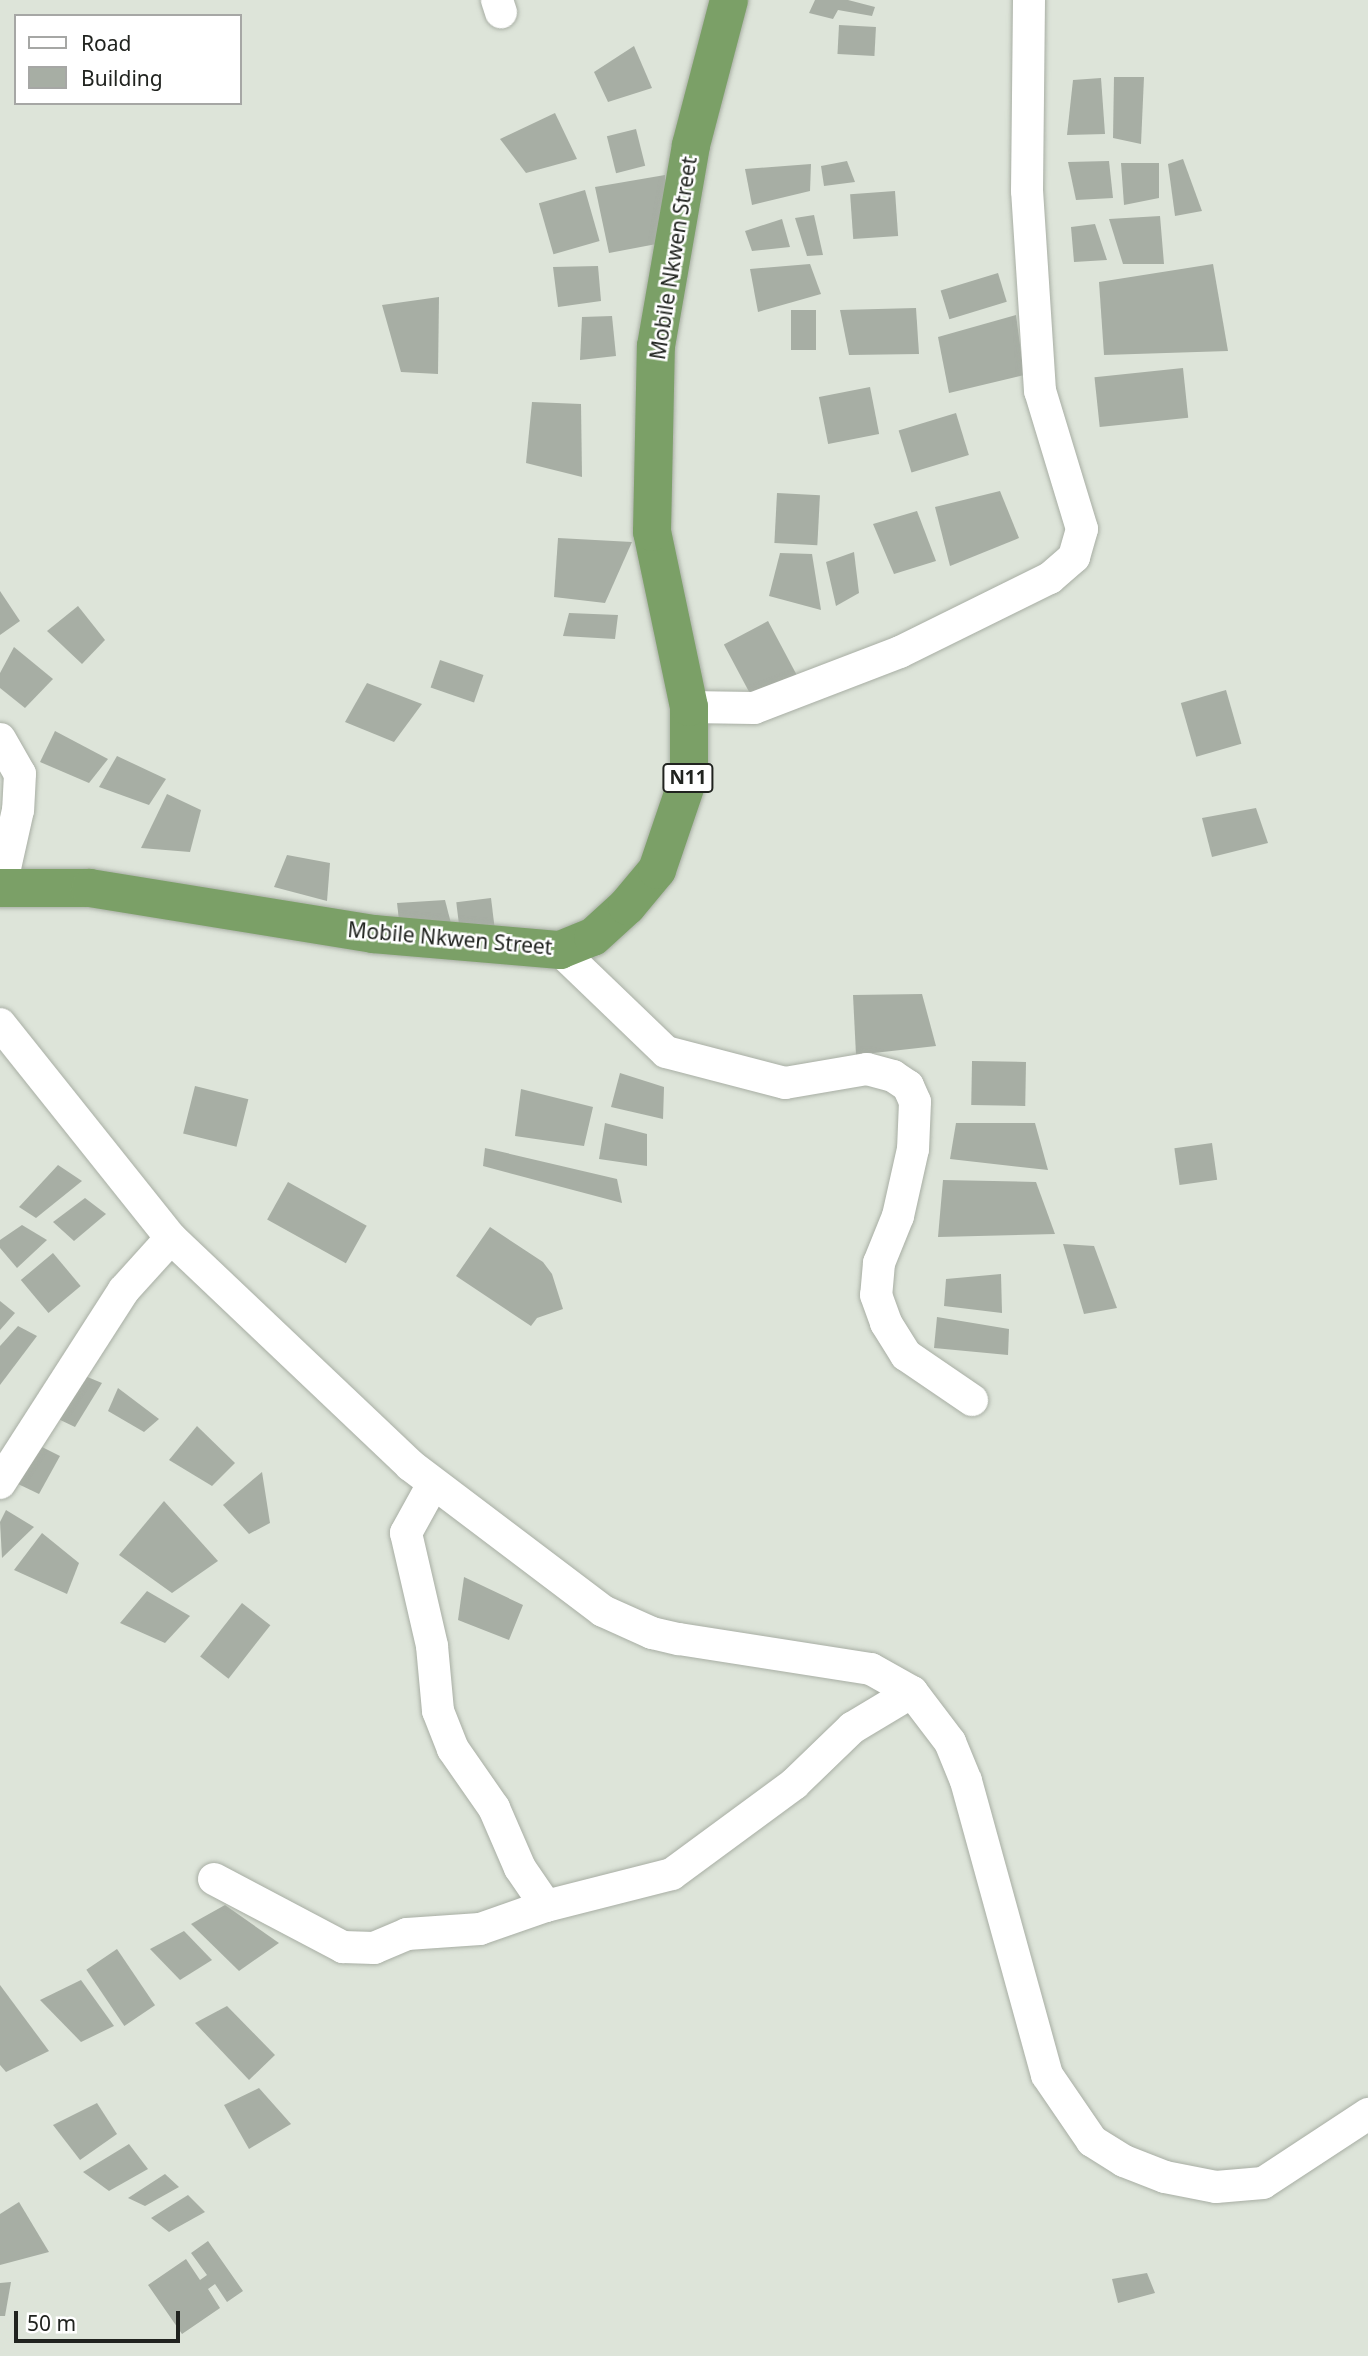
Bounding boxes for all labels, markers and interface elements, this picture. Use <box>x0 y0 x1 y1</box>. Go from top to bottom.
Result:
legend <box>14 14 242 105</box>
text: Road <box>81 29 131 57</box>
text: Building <box>81 64 163 92</box>
street label: Mobile Nkwen Street <box>644 155 702 361</box>
road number: N11 <box>662 762 714 793</box>
street label: Mobile Nkwen Street <box>347 916 553 960</box>
scale bar <box>18 2296 184 2340</box>
text: 50 m <box>27 2309 76 2337</box>

